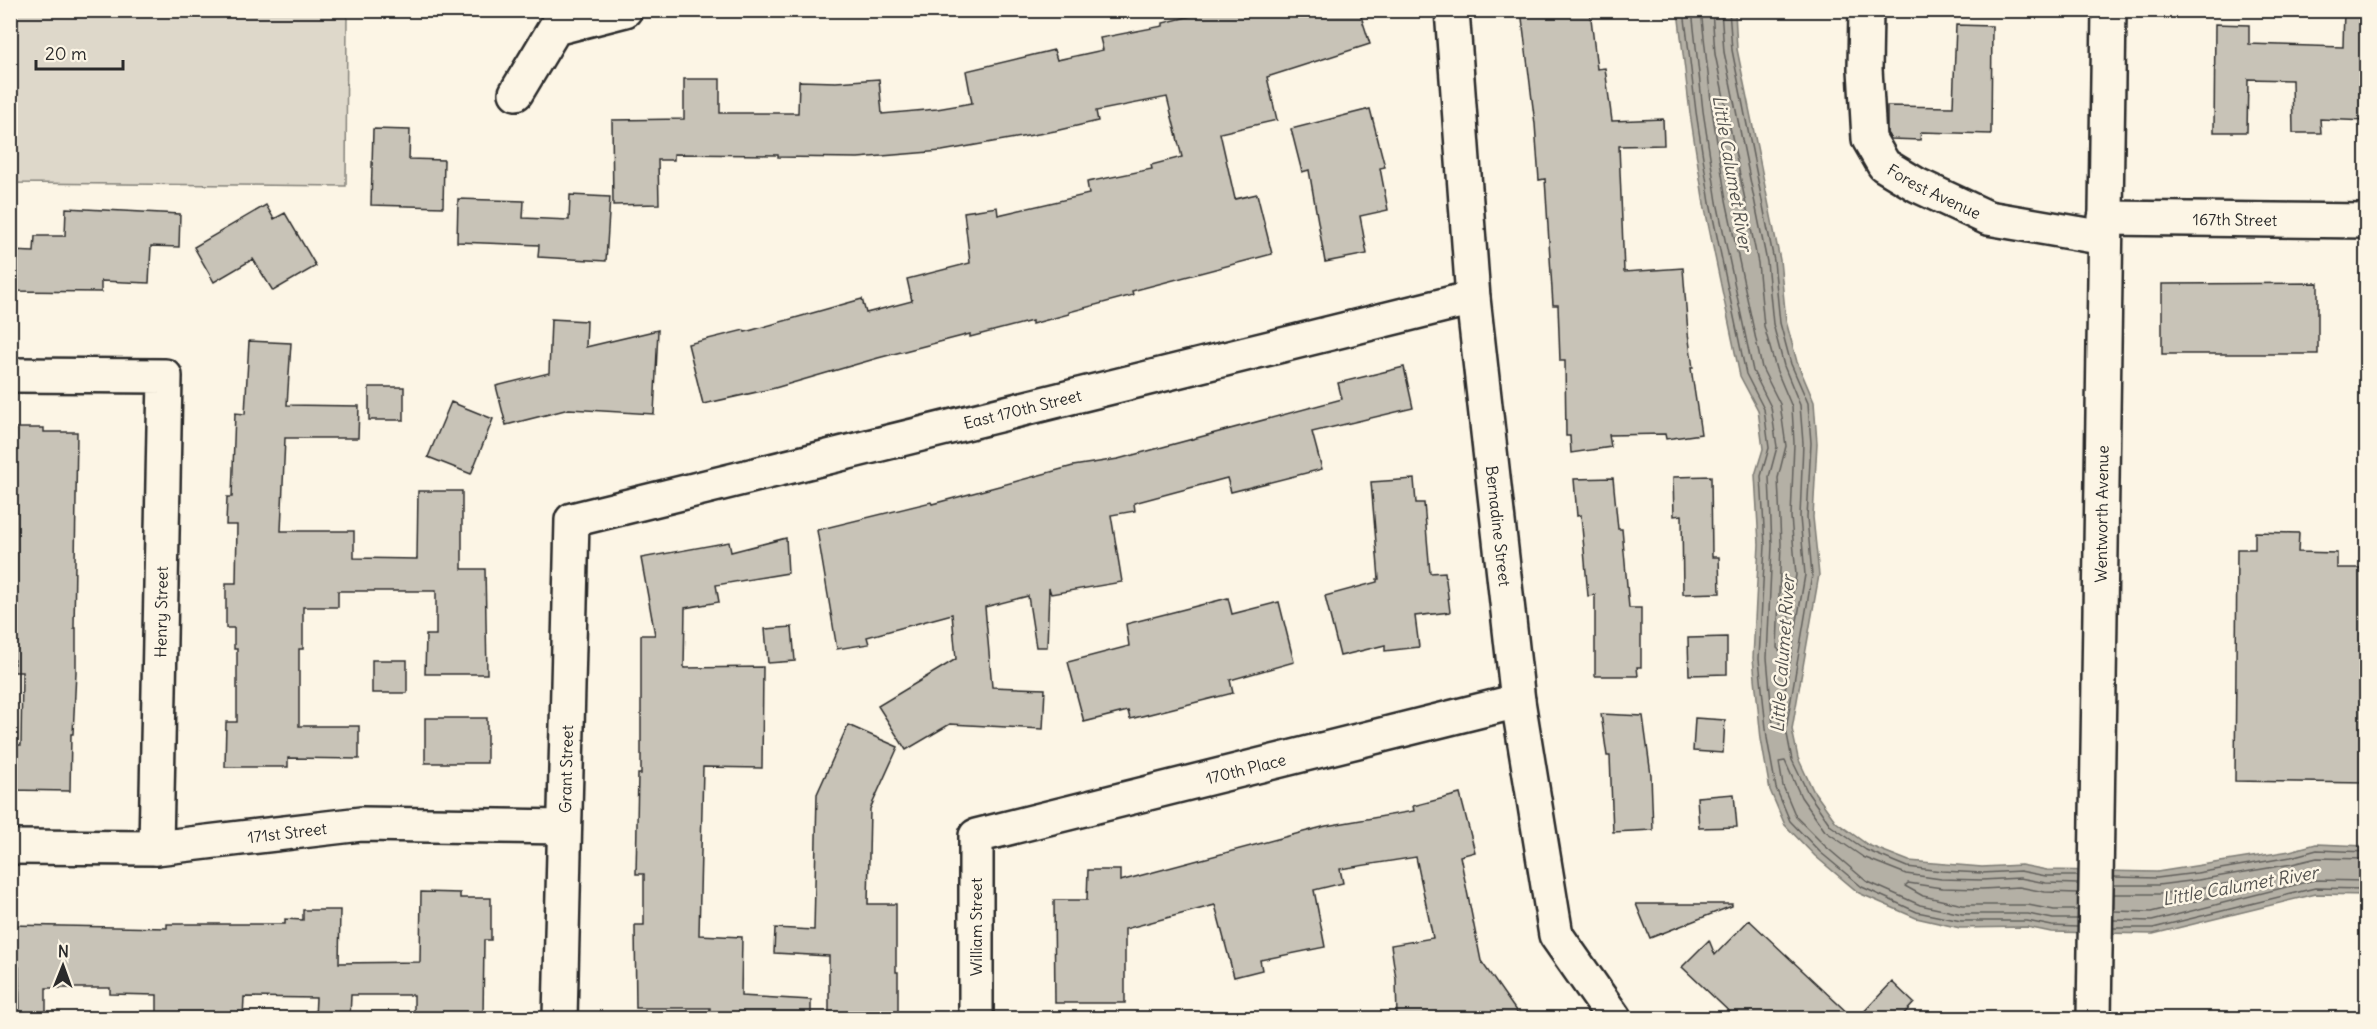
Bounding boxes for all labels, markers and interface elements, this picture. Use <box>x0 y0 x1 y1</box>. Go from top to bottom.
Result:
scale bar <box>36 33 123 71</box>
text: 20 m <box>45 42 87 65</box>
water label: Little Calumet River <box>1707 93 1758 255</box>
street label: Forest Avenue <box>1884 159 1984 223</box>
street label: 167th Street <box>2193 209 2278 230</box>
street label: East 170th Street <box>961 385 1084 433</box>
street label: Wentworth Avenue <box>2090 445 2113 583</box>
street label: Bernadine Street <box>1482 464 1515 588</box>
street label: Henry Street <box>150 566 172 658</box>
water label: Little Calumet River <box>1766 572 1800 733</box>
street label: Grant Street <box>555 724 577 813</box>
street label: 170th Place <box>1204 749 1288 788</box>
street label: 171st Street <box>246 818 328 847</box>
water label: Little Calumet River <box>2160 860 2322 911</box>
street label: William Street <box>966 877 986 976</box>
north arrow <box>33 936 93 996</box>
text: N <box>58 941 69 961</box>

